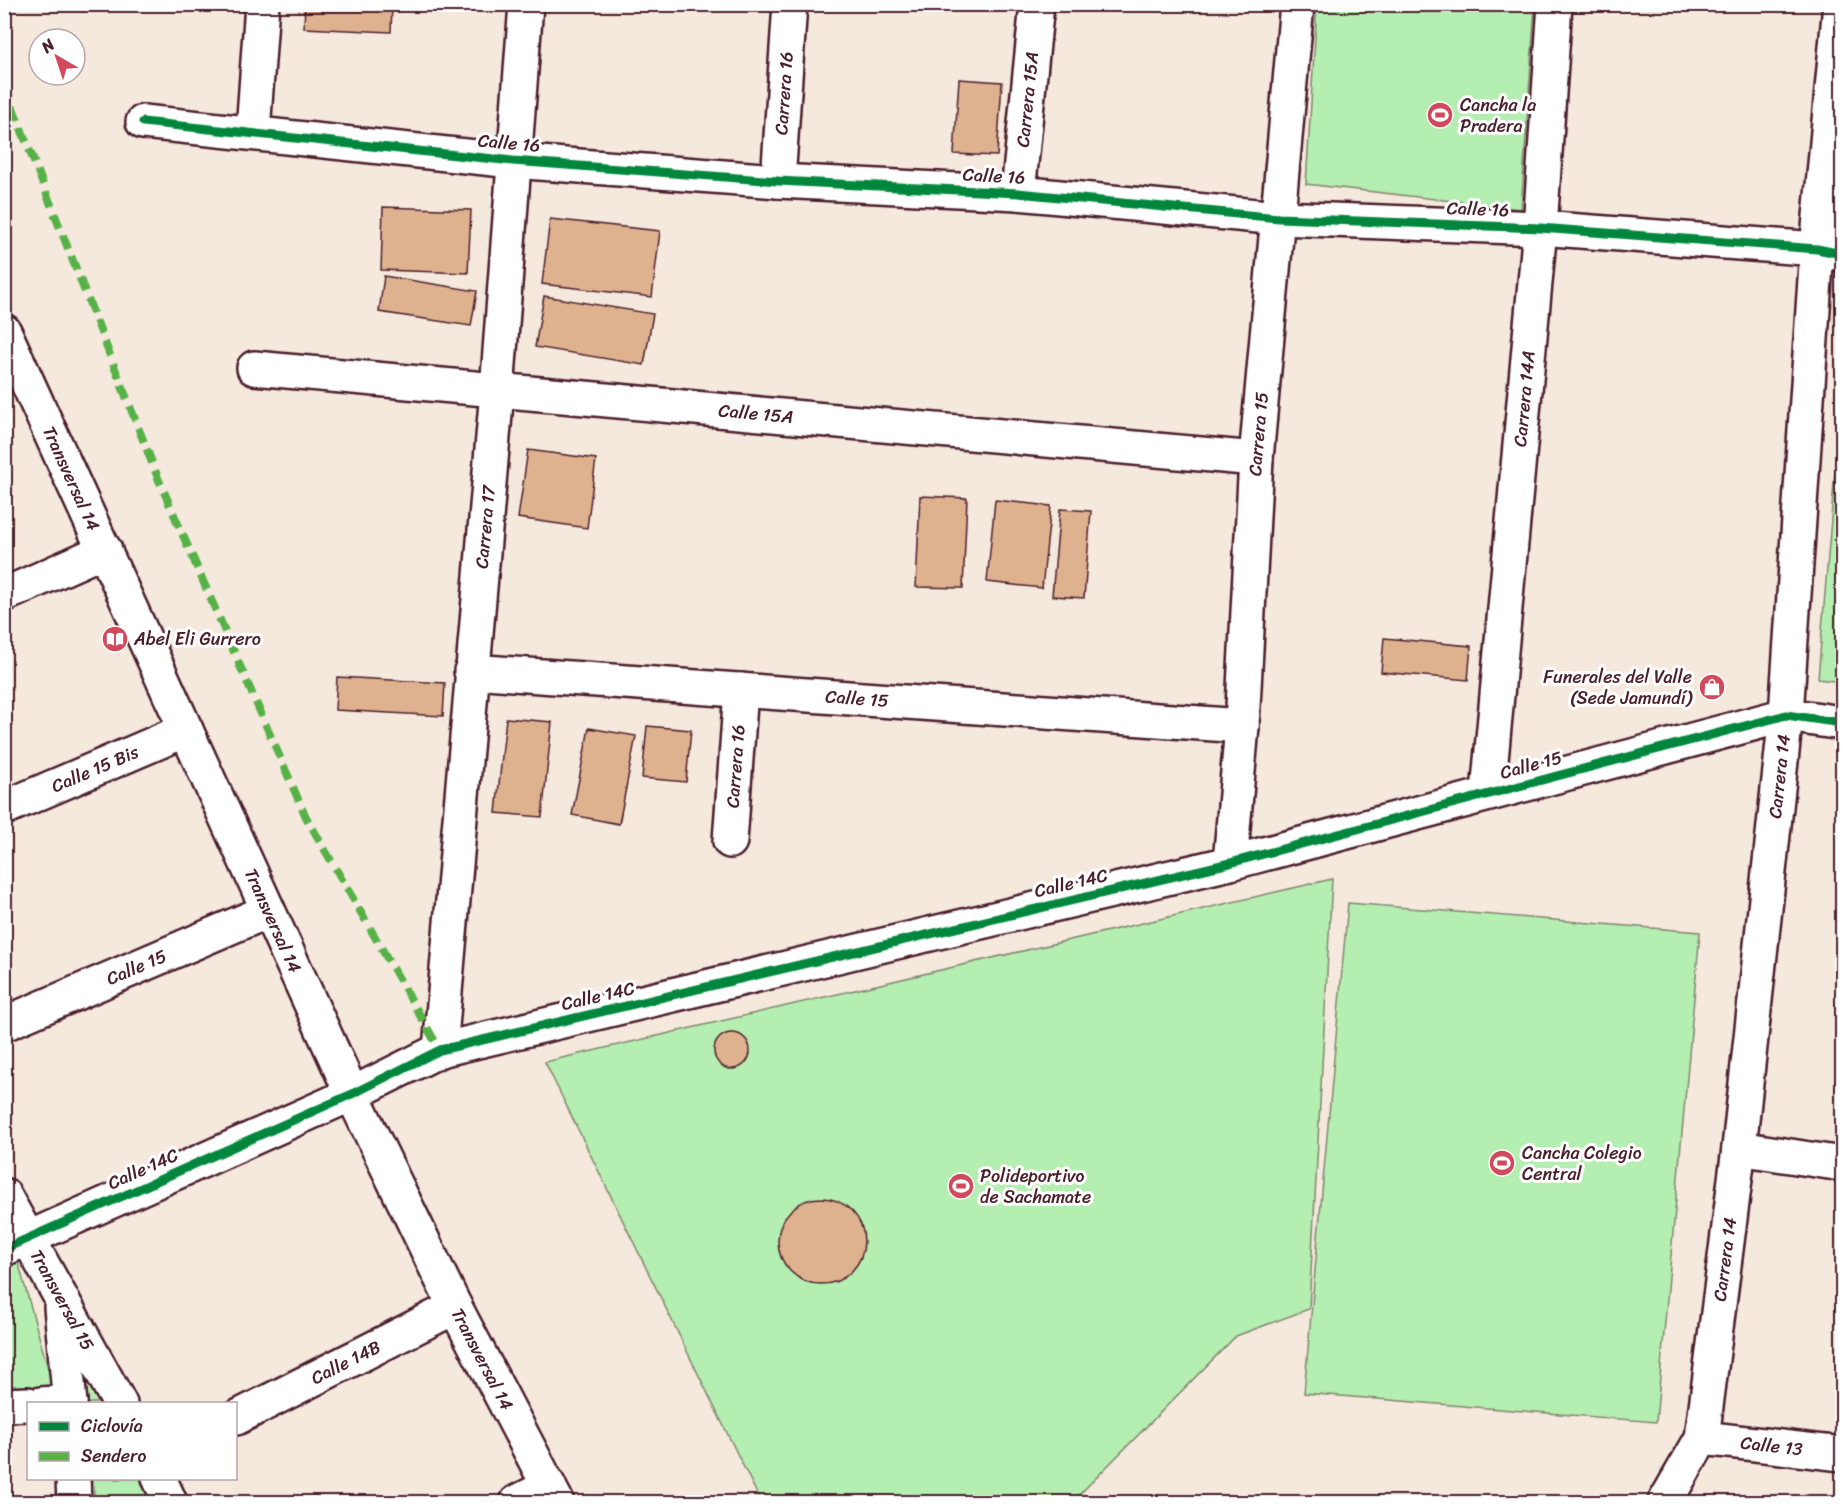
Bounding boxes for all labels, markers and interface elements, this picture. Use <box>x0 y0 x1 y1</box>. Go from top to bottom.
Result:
north arrow <box>27 27 87 87</box>
text: N <box>34 30 62 61</box>
street label: Carrera 15A <box>1007 50 1048 149</box>
street label: Carrera 16 <box>765 51 803 136</box>
place label: Cancha la Pradera <box>1460 89 1536 142</box>
sports icon: Cancha la Pradera <box>1425 100 1455 130</box>
street label: Calle 16 <box>477 124 541 162</box>
street label: Calle 16 <box>962 158 1026 194</box>
street label: Calle 16 <box>1446 192 1510 226</box>
street label: Carrera 14A <box>1504 349 1545 448</box>
street label: Carrera 15 <box>1239 391 1278 477</box>
street label: Calle 15A <box>717 394 795 433</box>
street label: Transversal 14 <box>33 421 109 536</box>
street label: Carrera 17 <box>466 482 505 570</box>
place label: Abel Eli Gurrero <box>133 623 261 655</box>
library icon: Abel Eli Gurrero <box>100 624 130 654</box>
place label: Funerales del Valle (Sede Jamundí) <box>1543 661 1694 714</box>
shop icon: Funerales del Valle (Sede Jamundí) <box>1697 672 1727 702</box>
street label: Calle 15 <box>824 680 890 717</box>
street label: Carrera 16 <box>716 723 754 809</box>
street label: Carrera 14 <box>1759 733 1800 820</box>
street label: Calle 15 Bis <box>46 736 144 802</box>
street label: Calle 15 <box>1496 741 1566 789</box>
street label: Calle 14C <box>1031 859 1112 907</box>
street label: Transversal 14 <box>235 863 311 978</box>
street label: Calle 15 <box>101 940 172 994</box>
street label: Calle 14C <box>558 972 639 1020</box>
place label: Cancha Colegio Central <box>1522 1137 1642 1190</box>
street label: Calle 14C <box>102 1139 184 1199</box>
sports icon: Cancha Colegio Central <box>1487 1148 1517 1178</box>
place label: Polideportivo de Sachamate <box>980 1160 1091 1213</box>
sports icon: Polideportivo de Sachamate <box>946 1171 976 1201</box>
street label: Carrera 14 <box>1704 1215 1746 1303</box>
street label: Transversal 15 <box>21 1243 103 1357</box>
street label: Transversal 14 <box>442 1302 522 1416</box>
street label: Calle 14B <box>305 1331 386 1394</box>
legend <box>27 1402 237 1480</box>
text: Ciclovía <box>81 1410 143 1442</box>
street label: Calle 13 <box>1739 1427 1804 1465</box>
text: Sendero <box>81 1440 146 1472</box>

